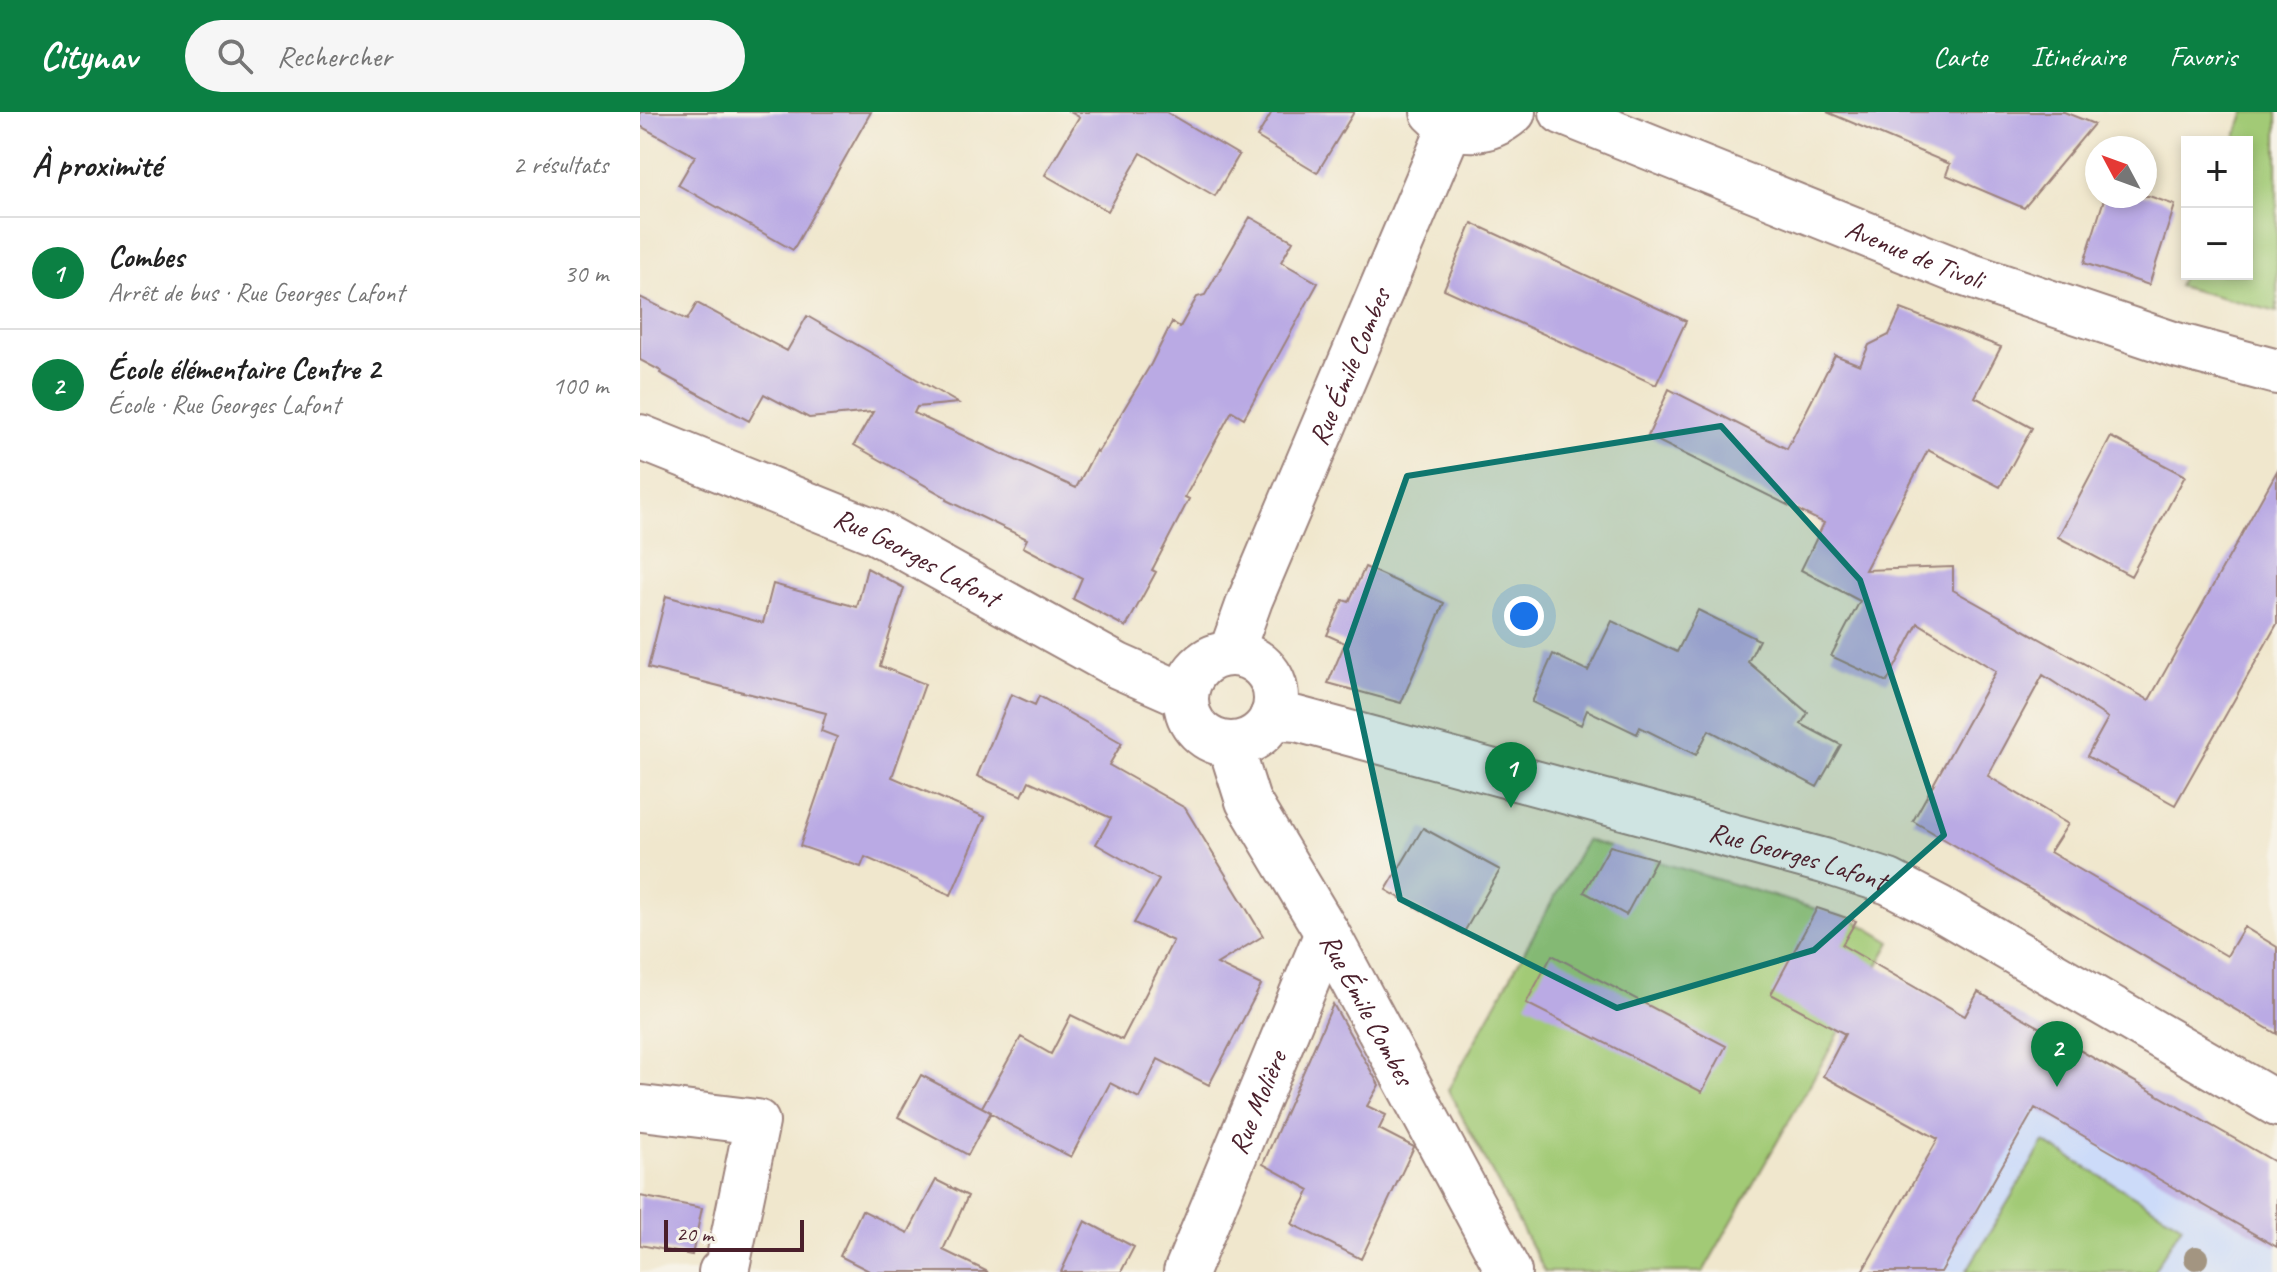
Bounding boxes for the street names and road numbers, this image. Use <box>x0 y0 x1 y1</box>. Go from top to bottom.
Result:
street label: Avenue de Tivoli <box>1841 210 1992 298</box>
street label: Rue Émile Combes <box>1300 280 1398 450</box>
street label: Rue Georges Lafont <box>829 500 1009 616</box>
street label: Rue Georges Lafont <box>1705 813 1894 899</box>
street label: Rue Émile Combes <box>1313 927 1424 1093</box>
street label: Rue Molière <box>1220 1043 1294 1159</box>

